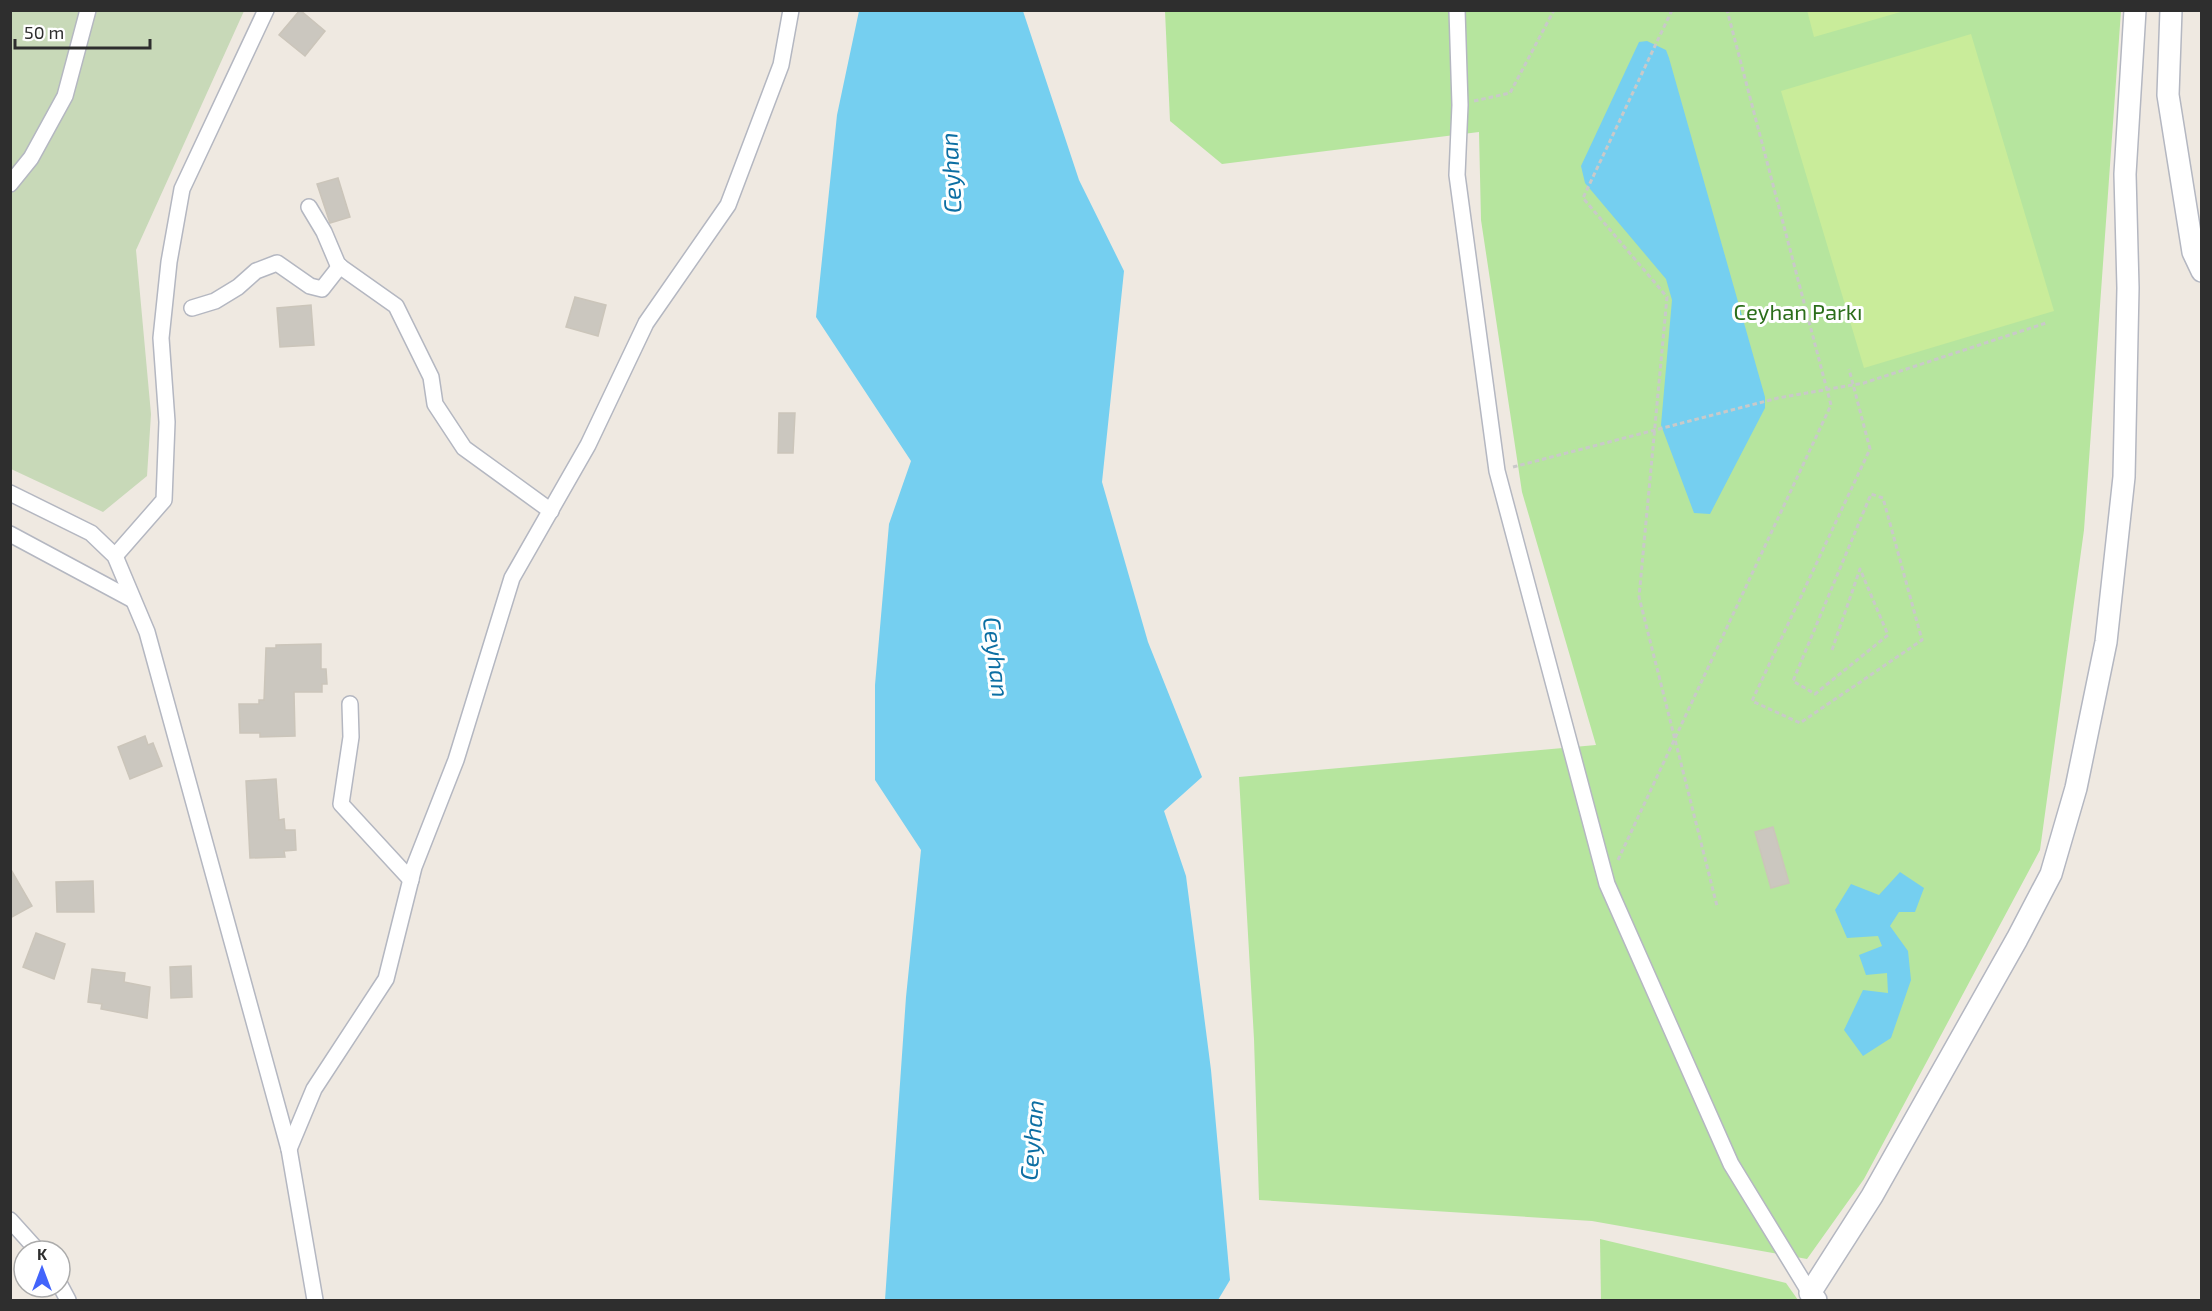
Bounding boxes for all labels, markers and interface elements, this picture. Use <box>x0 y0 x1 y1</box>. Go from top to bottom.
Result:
scale bar <box>15 12 150 50</box>
text: 50 m <box>24 21 64 43</box>
water label: Ceyhan <box>933 132 967 214</box>
park label: Ceyhan Parkı <box>1734 298 1862 324</box>
water label: Ceyhan <box>978 615 1016 699</box>
water label: Ceyhan <box>1013 1098 1049 1182</box>
north arrow <box>12 1239 72 1299</box>
text: K <box>37 1244 48 1263</box>

